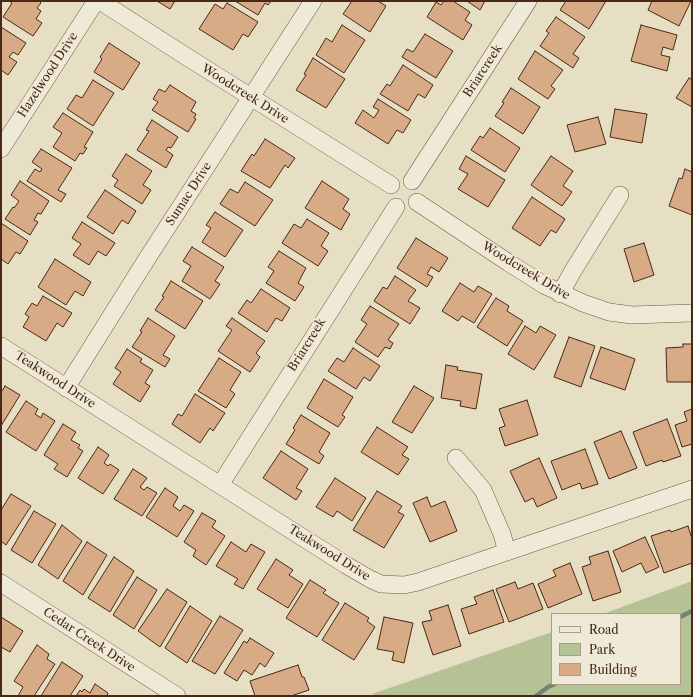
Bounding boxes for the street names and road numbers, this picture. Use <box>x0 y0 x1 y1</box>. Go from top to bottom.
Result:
street label: Hazelwood Drive <box>15 30 81 120</box>
street label: Briarcreek <box>461 42 505 100</box>
street label: Woodcreek Drive <box>199 61 291 127</box>
street label: Sumac Drive <box>163 160 215 228</box>
street label: Woodcreek Drive <box>479 239 573 303</box>
street label: Briarcreek <box>285 316 329 374</box>
street label: Teakwood Drive <box>12 348 98 412</box>
street label: Teakwood Drive <box>286 522 372 584</box>
street label: Cedar Creek Drive <box>40 605 138 675</box>

